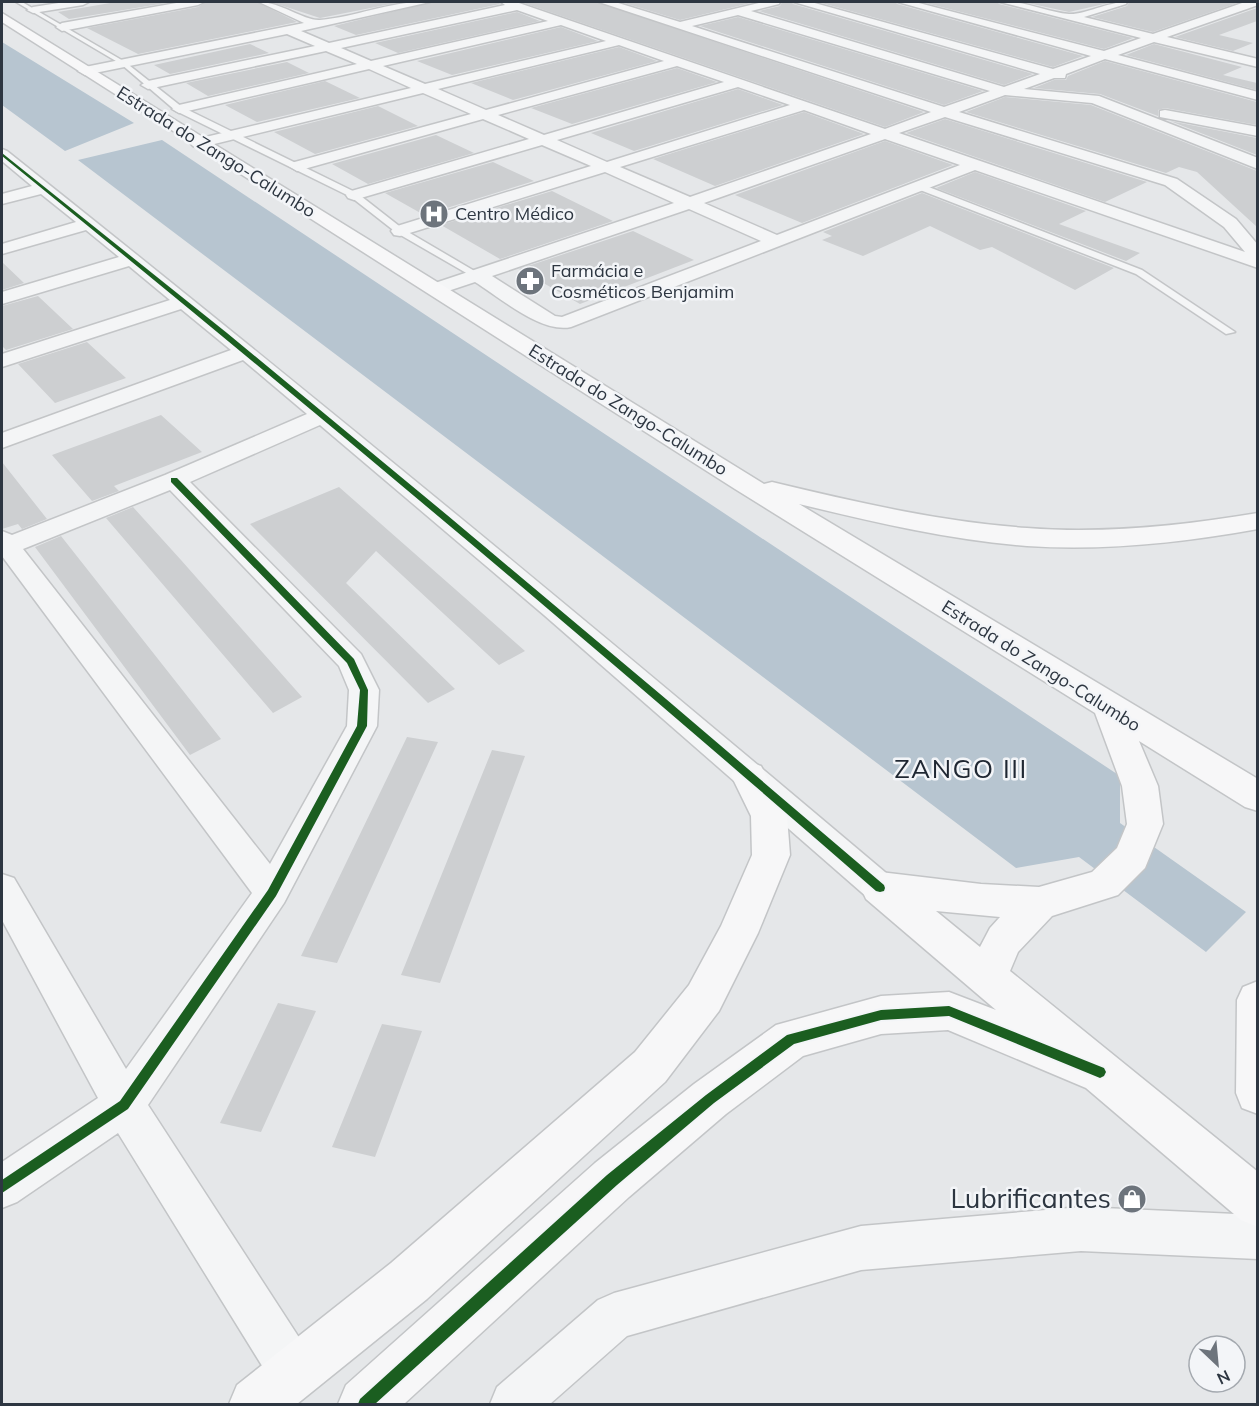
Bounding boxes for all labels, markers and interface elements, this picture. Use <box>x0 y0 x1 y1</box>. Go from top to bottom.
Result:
street label: Estrada do Zango-Calumbo <box>113 81 320 222</box>
hospital icon: Centro Médico <box>418 198 450 230</box>
place label: Centro Médico <box>455 202 574 225</box>
place label: Farmácia e Cosméticos Benjamim <box>551 259 734 303</box>
pharmacy icon: Farmácia e Cosméticos Benjamim <box>514 265 546 297</box>
street label: Estrada do Zango-Calumbo <box>525 339 732 480</box>
street label: Estrada do Zango-Calumbo <box>938 595 1145 736</box>
district label: ZANGO III <box>894 752 1028 785</box>
place label: Lubrificantes <box>950 1181 1111 1215</box>
shop icon: Lubrificantes <box>1116 1183 1148 1215</box>
north arrow <box>1187 1334 1247 1394</box>
text: N <box>1214 1366 1233 1389</box>

